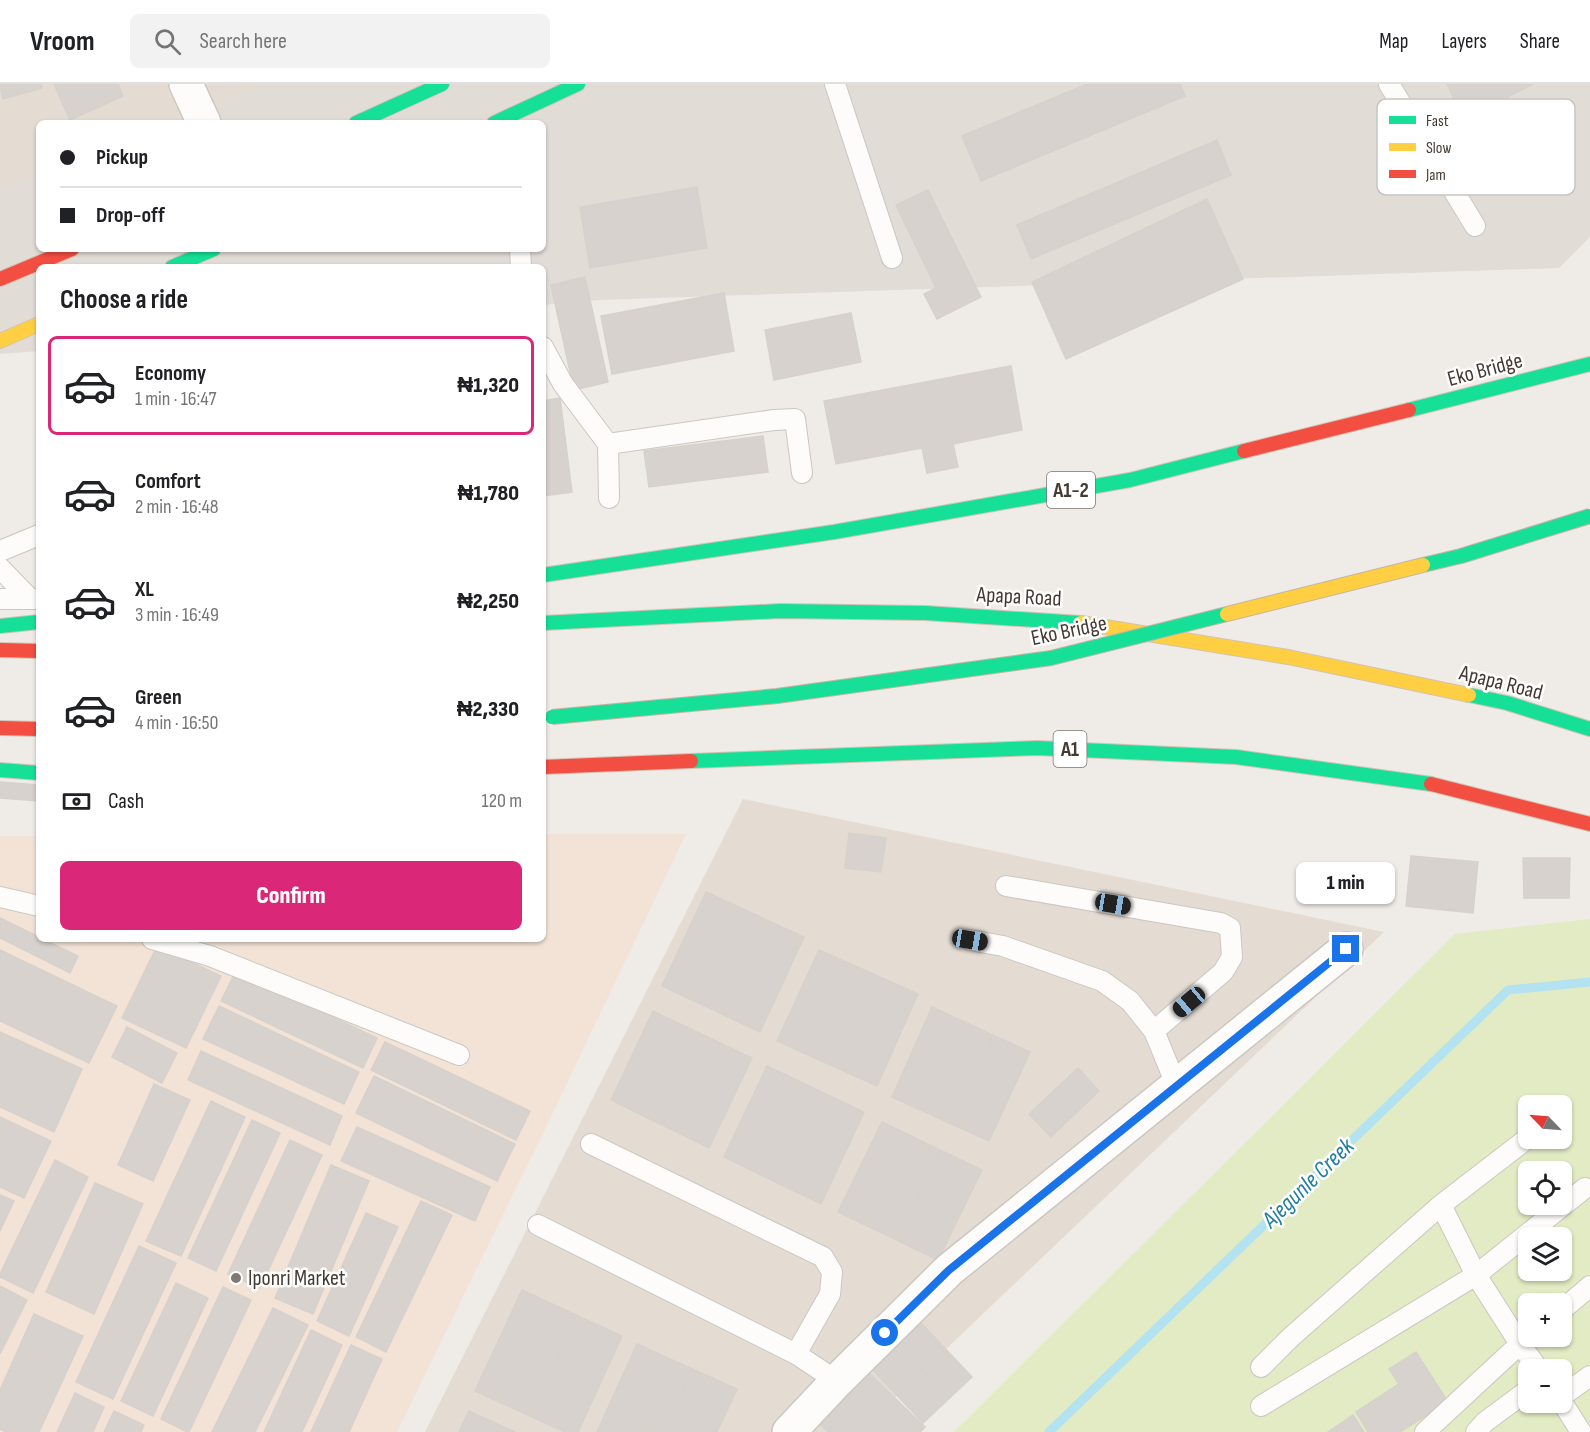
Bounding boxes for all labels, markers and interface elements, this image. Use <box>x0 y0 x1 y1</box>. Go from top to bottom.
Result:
search box <box>130 14 550 68</box>
text: Vroom <box>30 25 94 58</box>
icon: search <box>151 25 184 58</box>
text: Search here <box>199 28 287 55</box>
text: Map <box>1379 29 1408 54</box>
text: Layers <box>1441 29 1487 54</box>
text: Share <box>1520 29 1560 54</box>
legend <box>1377 99 1575 195</box>
text: Fast <box>1426 112 1449 131</box>
text: Slow <box>1426 139 1451 158</box>
text: Pickup <box>96 144 148 171</box>
text: Jam <box>1425 166 1446 185</box>
text: Drop-off <box>96 202 165 229</box>
text: Choose a ride <box>60 284 188 316</box>
street label: Eko Bridge <box>1444 347 1526 393</box>
icon: car <box>63 359 117 413</box>
text: Economy <box>135 360 206 387</box>
text: ₦1,320 <box>457 372 519 399</box>
text: 1 min · 16:47 <box>135 387 216 411</box>
icon: car <box>63 467 117 521</box>
text: Comfort <box>135 468 201 495</box>
road number: A1-2 <box>1047 472 1095 508</box>
text: ₦1,780 <box>458 480 519 507</box>
text: 2 min · 16:48 <box>135 495 219 519</box>
icon: car <box>63 575 117 629</box>
text: XL <box>135 576 154 603</box>
street label: Apapa Road <box>975 581 1062 613</box>
text: ₦2,250 <box>457 588 519 615</box>
text: 3 min · 16:49 <box>135 603 219 627</box>
street label: Eko Bridge <box>1029 610 1109 652</box>
street label: Apapa Road <box>1455 659 1546 706</box>
icon: car <box>63 683 117 737</box>
text: Green <box>135 684 182 711</box>
text: ₦2,330 <box>457 696 519 723</box>
text: 4 min · 16:50 <box>135 711 218 735</box>
road number: A1 <box>1054 731 1086 767</box>
icon: cash <box>60 785 93 818</box>
text: Cash <box>108 788 144 815</box>
text: 120 m <box>482 789 522 813</box>
button: Confirm <box>60 861 522 930</box>
callout: 1 min <box>1296 862 1396 904</box>
text: 1 min <box>1326 871 1365 895</box>
car <box>1094 892 1132 916</box>
car <box>951 928 989 952</box>
route end <box>1332 935 1359 962</box>
car <box>1169 984 1209 1020</box>
north arrow <box>1518 1095 1572 1149</box>
map controls <box>1518 1095 1572 1413</box>
water label: Ajegunle Creek <box>1255 1131 1361 1235</box>
button: locate <box>1518 1161 1572 1215</box>
button: layers <box>1518 1227 1572 1281</box>
place label: Iponri Market <box>248 1265 346 1292</box>
marker: Iponri Market <box>229 1271 243 1285</box>
button: + <box>1518 1293 1572 1347</box>
route start <box>871 1319 898 1346</box>
button: − <box>1518 1359 1572 1413</box>

